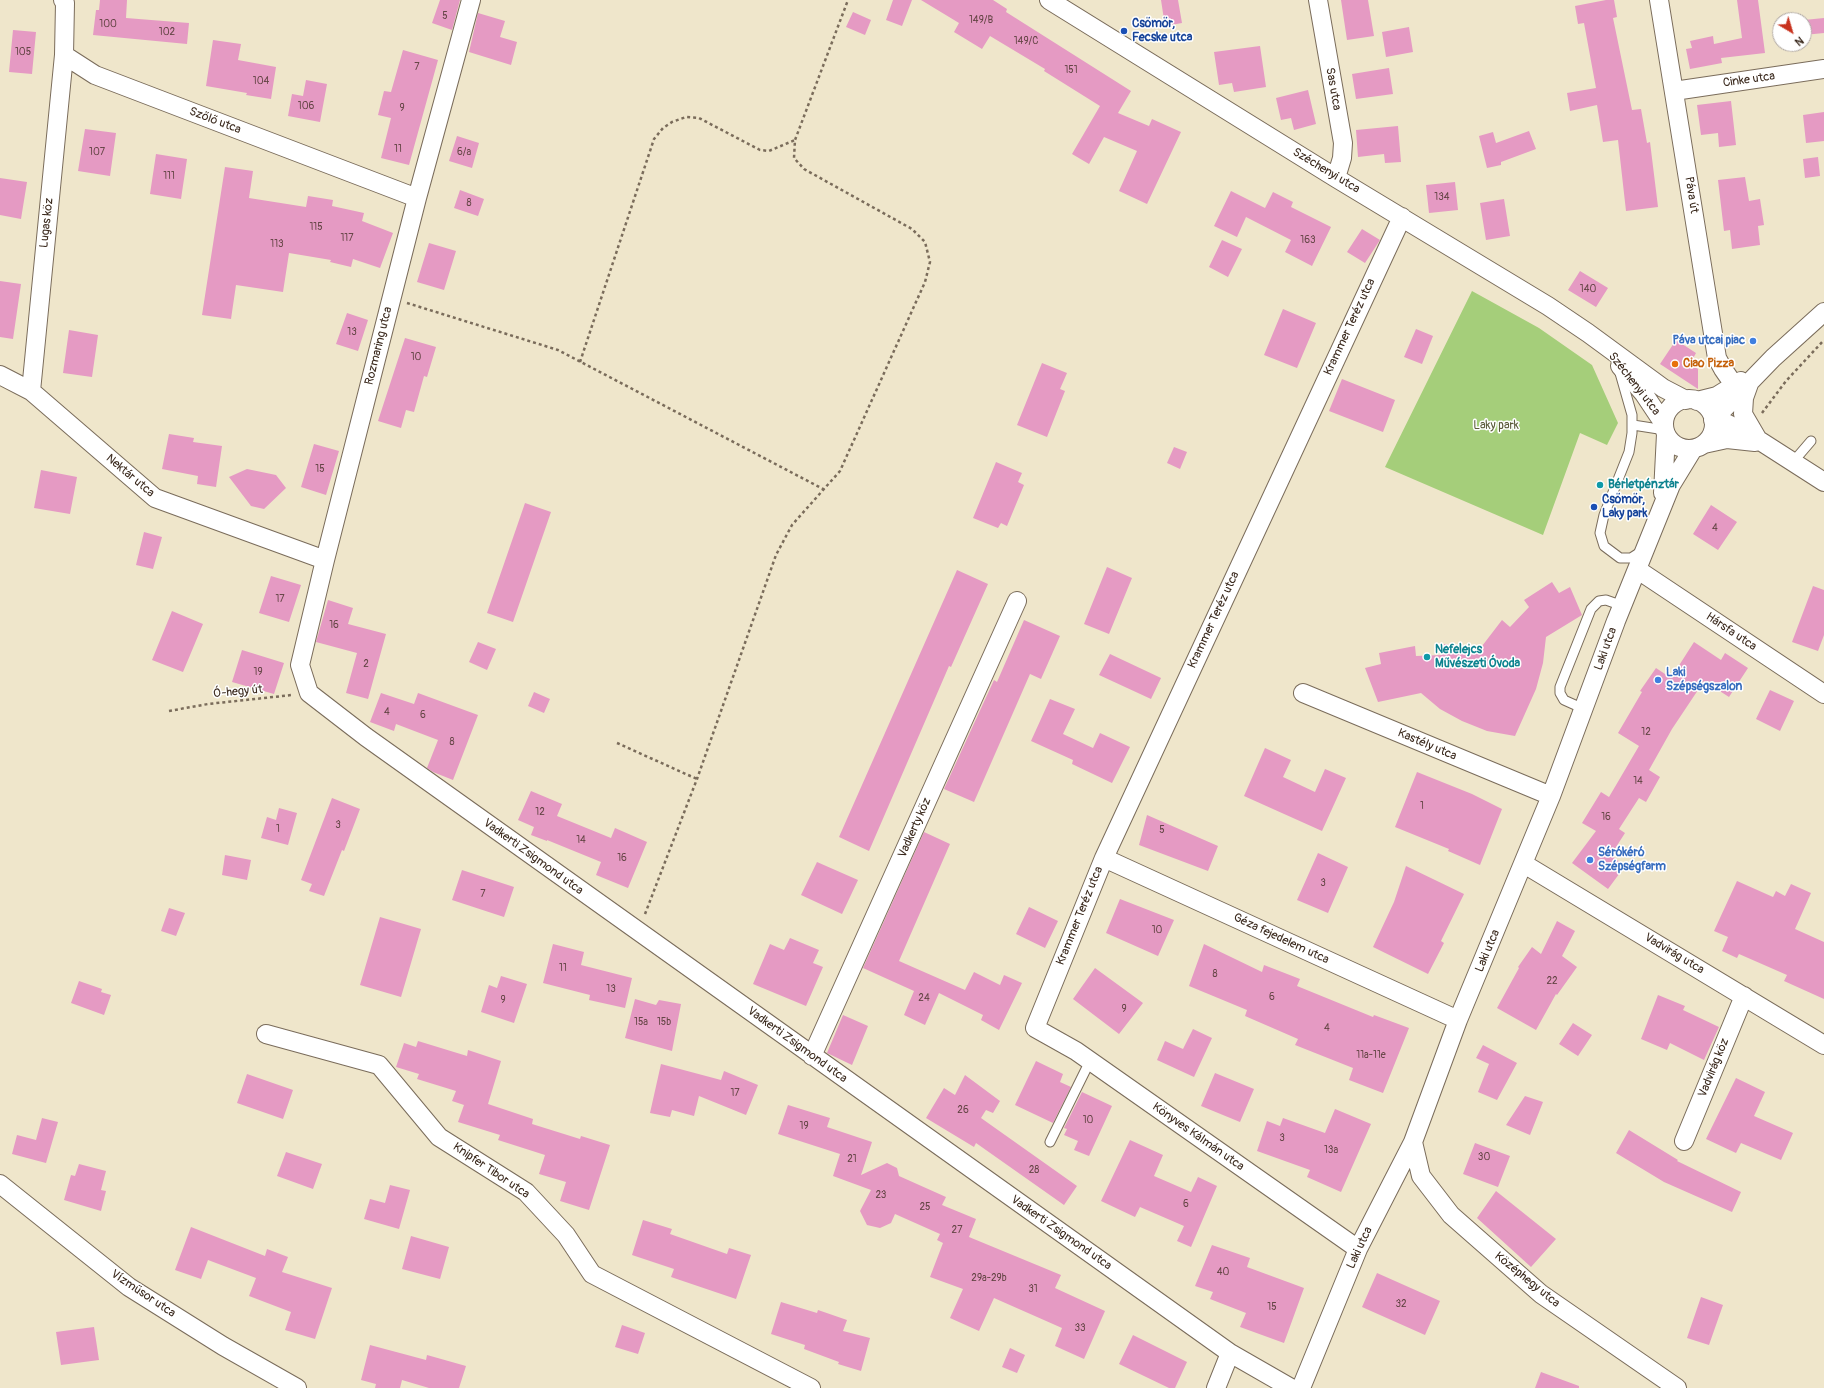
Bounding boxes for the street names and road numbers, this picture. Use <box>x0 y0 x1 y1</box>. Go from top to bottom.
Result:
street label: Sas utca <box>1322 67 1344 111</box>
street label: Cinke utca <box>1722 69 1776 91</box>
street label: Szőlő utca <box>187 105 243 137</box>
street label: Széchenyi utca <box>1290 145 1362 197</box>
street label: Páva út <box>1681 176 1701 214</box>
street label: Lugas köz <box>37 197 57 249</box>
street label: Krammer Teréz utca <box>1321 276 1379 378</box>
street label: Rozmaring utca <box>362 305 396 387</box>
street label: Széchenyi utca <box>1605 350 1663 418</box>
street label: Nektár utca <box>103 452 157 500</box>
street label: Krammer Teréz utca <box>1185 569 1243 671</box>
street label: Hársfa utca <box>1703 610 1759 654</box>
street label: Laki utca <box>1592 626 1620 672</box>
street label: Ó-hegy út <box>213 683 263 701</box>
street label: Kastély utca <box>1395 726 1459 764</box>
street label: Vadkerty köz <box>895 796 935 860</box>
street label: Vadkerti Zsigmond utca <box>480 816 586 898</box>
street label: Krammer Teréz utca <box>1054 865 1106 967</box>
street label: Géza fejedelem utca <box>1231 911 1331 967</box>
street label: Laki utca <box>1473 928 1503 974</box>
street label: Vadvirág utca <box>1641 931 1707 977</box>
street label: Vadkerti Zsigmond utca <box>744 1004 850 1086</box>
street label: Vadvirág köz <box>1696 1036 1732 1100</box>
street label: Könyves Kálmán utca <box>1149 1100 1247 1174</box>
street label: Knipfer Tibor utca <box>450 1140 532 1202</box>
street label: Vadkerti Zsigmond utca <box>1008 1193 1114 1273</box>
street label: Laki utca <box>1344 1225 1376 1271</box>
street label: Középhegy utca <box>1491 1249 1563 1311</box>
street label: Vízműsor utca <box>108 1267 178 1321</box>

